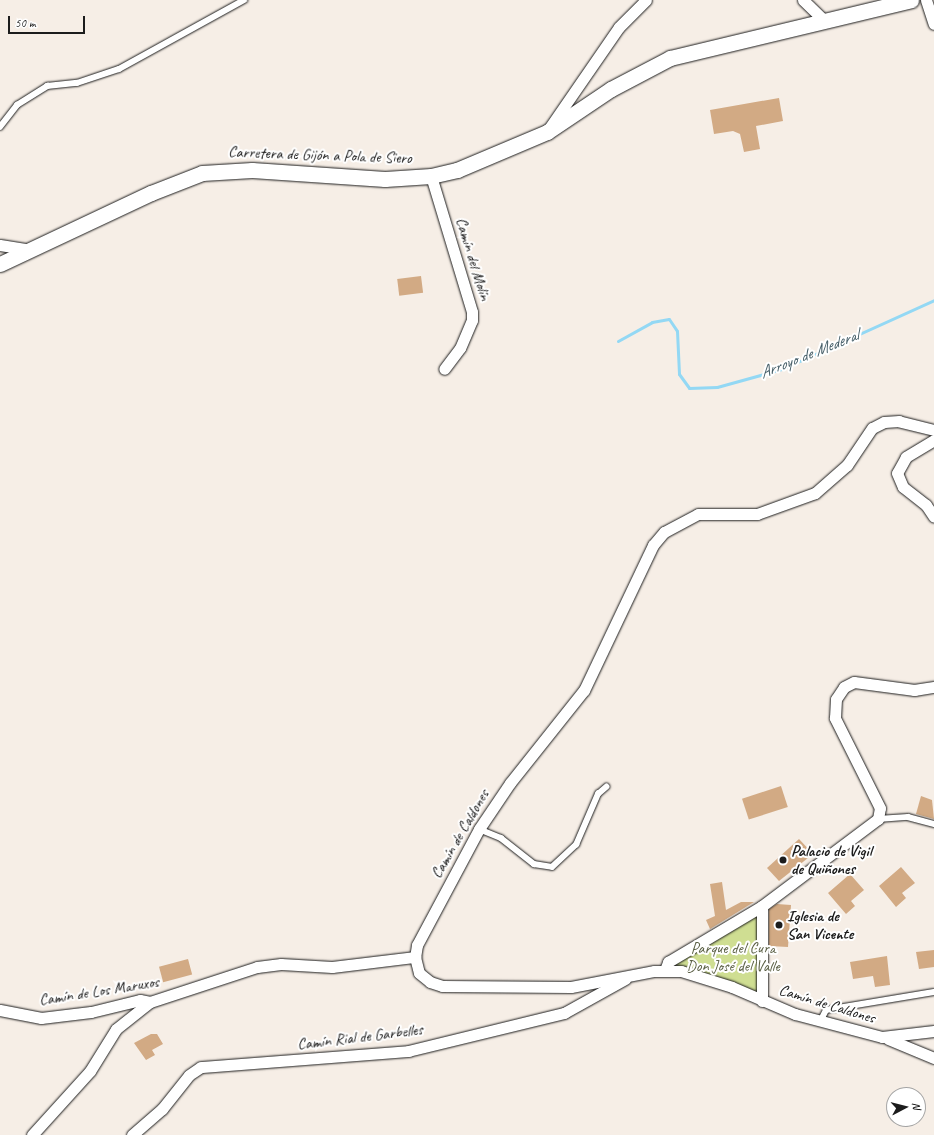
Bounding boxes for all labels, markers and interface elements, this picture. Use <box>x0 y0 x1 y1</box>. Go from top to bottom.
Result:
scale bar <box>10 8 87 34</box>
text: 50 m <box>15 15 35 31</box>
street label: Carretera de Gijón a Pola de Siero <box>228 142 412 168</box>
street label: Camín del Molín <box>451 215 495 303</box>
water label: Arroyo de Mederal <box>757 325 861 383</box>
street label: Camín de Caldones <box>427 786 493 882</box>
place label: Palacio de Vigil de Quiñones <box>791 841 871 879</box>
marker: Palacio de Vigil de Quiñones <box>778 855 788 865</box>
place label: Iglesia de San Vicente <box>787 906 853 944</box>
marker: Iglesia de San Vicente <box>774 920 784 930</box>
park label: Parque del Cura Don José del Valle <box>686 938 780 976</box>
street label: Camín de Los Maruxos <box>37 972 161 1010</box>
street label: Camín de Caldones <box>776 980 878 1028</box>
street label: Camín Rial de Garbelles <box>296 1020 424 1054</box>
north arrow <box>886 1087 926 1127</box>
text: N <box>910 1101 924 1110</box>

